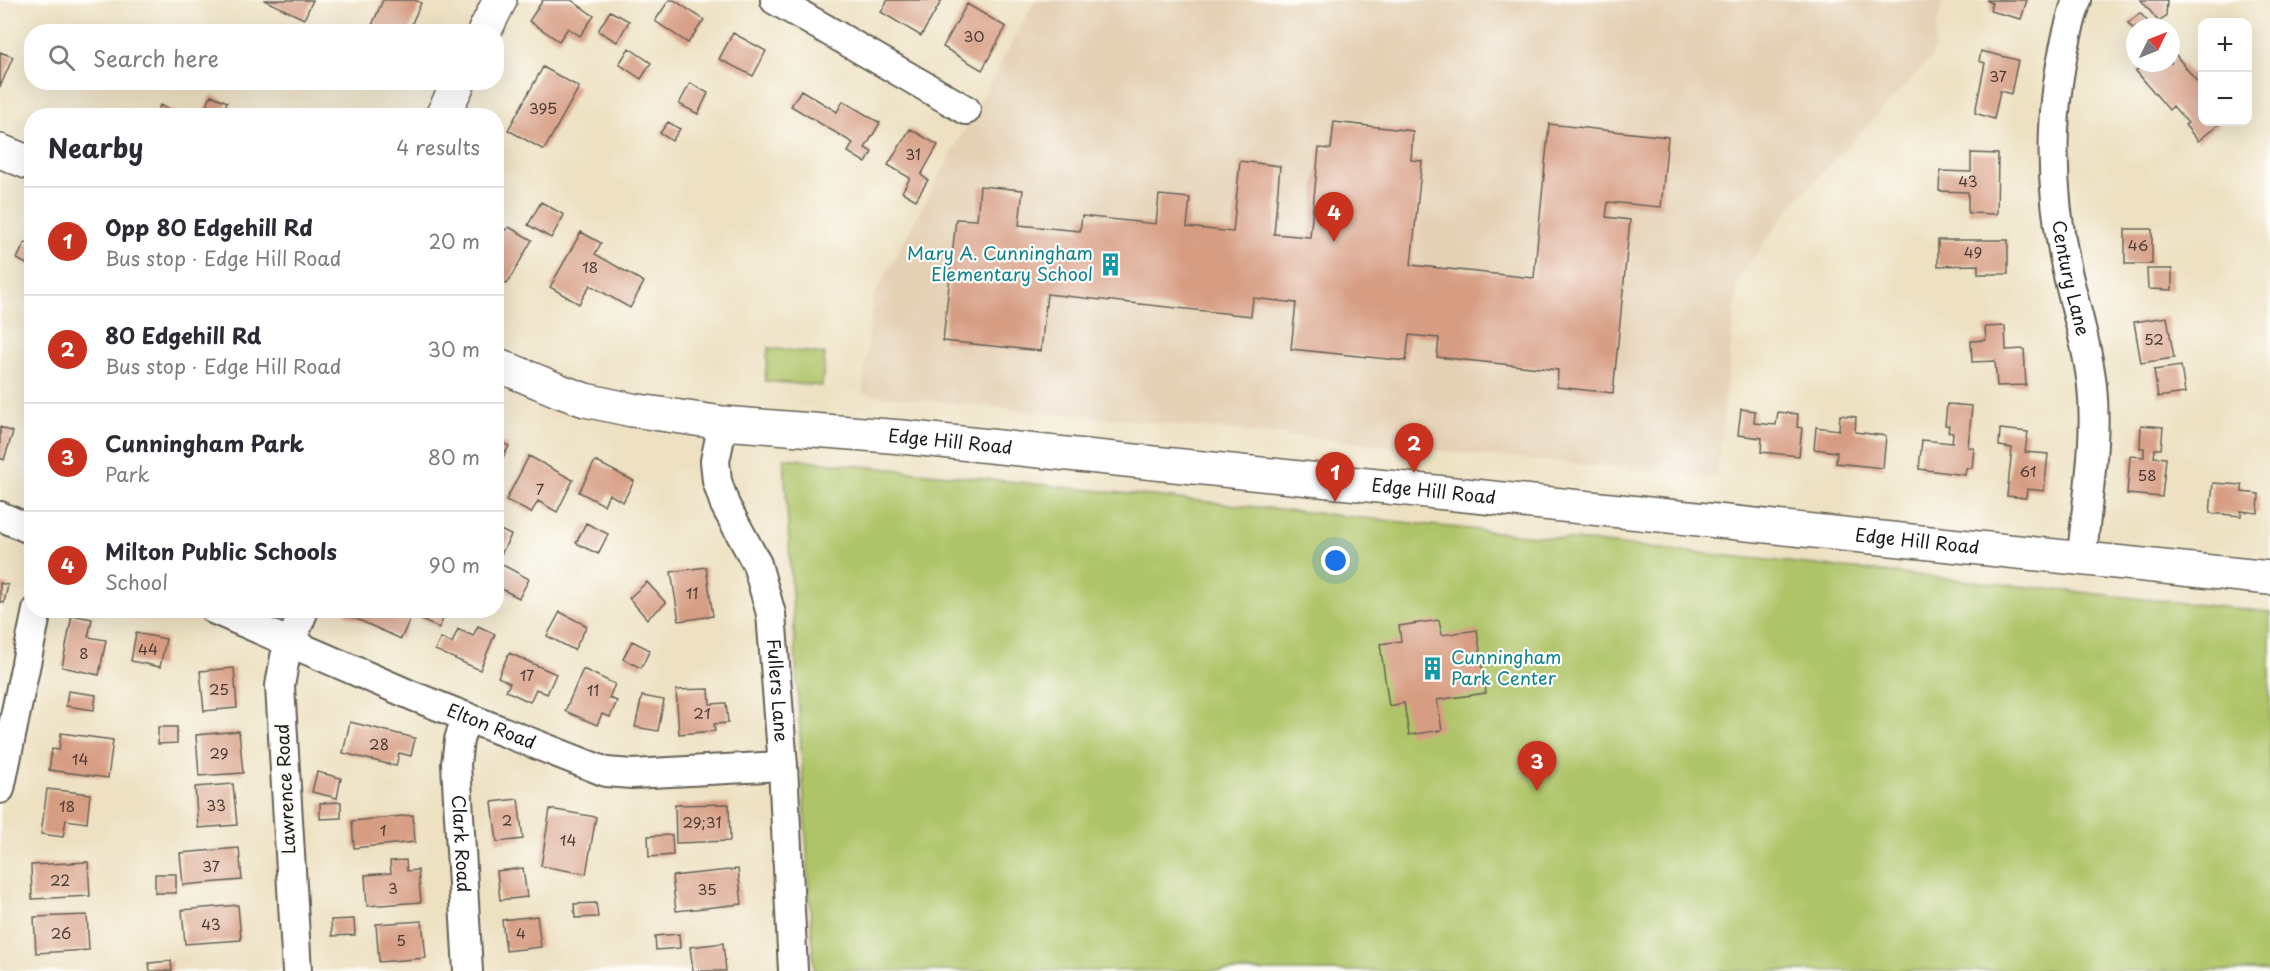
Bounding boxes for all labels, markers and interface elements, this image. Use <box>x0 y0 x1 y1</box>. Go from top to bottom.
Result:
north arrow <box>2126 18 2180 72</box>
map controls <box>2198 18 2252 126</box>
button: + <box>2198 18 2252 72</box>
search box <box>24 24 504 90</box>
house number: 30 <box>964 24 984 47</box>
icon: search <box>45 41 78 74</box>
text: Search here <box>93 41 219 74</box>
house number: 37 <box>1989 64 2007 87</box>
button: − <box>2198 72 2252 126</box>
house number: 395 <box>529 96 557 119</box>
text: Nearby <box>48 128 143 167</box>
text: 4 results <box>396 132 480 162</box>
house number: 31 <box>905 142 921 165</box>
house number: 43 <box>1958 169 1978 192</box>
pin: 4 <box>1314 192 1354 242</box>
text: Opp 80 Edgehill Rd <box>105 210 313 243</box>
street label: Century Lane <box>2046 218 2098 339</box>
text: 1 <box>63 226 72 256</box>
text: 20 m <box>428 226 480 256</box>
house number: 46 <box>2128 233 2148 256</box>
place label: Mary A. Cunningham Elementary School <box>907 239 1093 287</box>
house number: 49 <box>1964 240 1982 263</box>
text: Bus stop · Edge Hill Road <box>105 243 341 273</box>
building icon: Mary A. Cunningham Elementary School <box>1098 251 1124 277</box>
house number: 18 <box>582 255 598 278</box>
text: 80 Edgehill Rd <box>105 318 261 351</box>
house number: 52 <box>2144 327 2164 350</box>
text: 2 <box>60 334 75 364</box>
text: 30 m <box>427 334 480 364</box>
text: Bus stop · Edge Hill Road <box>105 351 341 381</box>
street label: Edge Hill Road <box>887 421 1014 460</box>
pin: 2 <box>1394 424 1434 473</box>
text: Cunningham Park <box>105 426 304 459</box>
text: 3 <box>61 442 74 472</box>
text: 80 m <box>428 442 480 472</box>
pin: 1 <box>1316 452 1354 502</box>
text: Park <box>105 459 150 489</box>
house number: 61 <box>2020 459 2036 482</box>
house number: 58 <box>2137 463 2157 486</box>
street label: Edge Hill Road <box>1370 470 1497 510</box>
house number: 7 <box>536 477 545 500</box>
street label: Edge Hill Road <box>1854 520 1981 560</box>
text: Milton Public Schools <box>105 534 337 567</box>
your location <box>1321 546 1350 575</box>
text: 4 <box>61 550 74 580</box>
text: 90 m <box>429 550 480 580</box>
text: School <box>105 567 168 597</box>
house number: 11 <box>686 581 698 604</box>
house number: 44 <box>138 637 158 660</box>
street label: Fullers Lane <box>761 638 796 743</box>
house number: 8 <box>79 641 89 664</box>
place label: Cunningham Park Center <box>1451 643 1561 691</box>
building icon: Cunningham Park Center <box>1420 655 1446 681</box>
house number: 17 <box>520 663 534 686</box>
house number: 25 <box>209 677 229 700</box>
house number: 11 <box>587 678 599 701</box>
street label: Elton Road <box>443 696 540 755</box>
house number: 21 <box>693 701 711 724</box>
street label: Lawrence Road <box>268 723 301 855</box>
house number: 28 <box>369 732 389 755</box>
house number: 29 <box>209 741 229 764</box>
pin: 3 <box>1518 742 1556 791</box>
house number: 14 <box>72 747 88 770</box>
house number: 33 <box>206 793 226 816</box>
house number: 18 <box>59 794 75 817</box>
street label: Clark Road <box>446 794 478 893</box>
house number: 2 <box>502 808 512 831</box>
house number: 29;31 <box>682 810 722 833</box>
house number: 1 <box>380 818 386 841</box>
house number: 14 <box>560 828 576 851</box>
house number: 37 <box>202 854 220 877</box>
house number: 22 <box>50 868 70 891</box>
house number: 3 <box>388 876 398 899</box>
house number: 35 <box>697 877 717 900</box>
house number: 43 <box>201 912 221 935</box>
house number: 26 <box>51 921 71 944</box>
house number: 4 <box>516 921 526 944</box>
house number: 5 <box>396 928 406 951</box>

